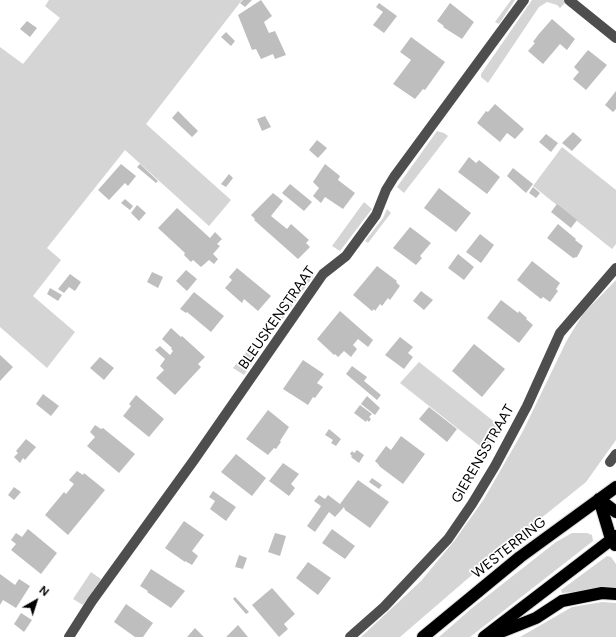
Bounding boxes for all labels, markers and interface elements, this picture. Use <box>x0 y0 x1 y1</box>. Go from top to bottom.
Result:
street label: BLEUSKENSTRAAT <box>235 263 319 373</box>
street label: GIERENSSTRAAT <box>448 402 518 506</box>
street label: WESTERRING <box>469 514 549 582</box>
north arrow <box>16 581 56 621</box>
text: N <box>36 584 51 599</box>

